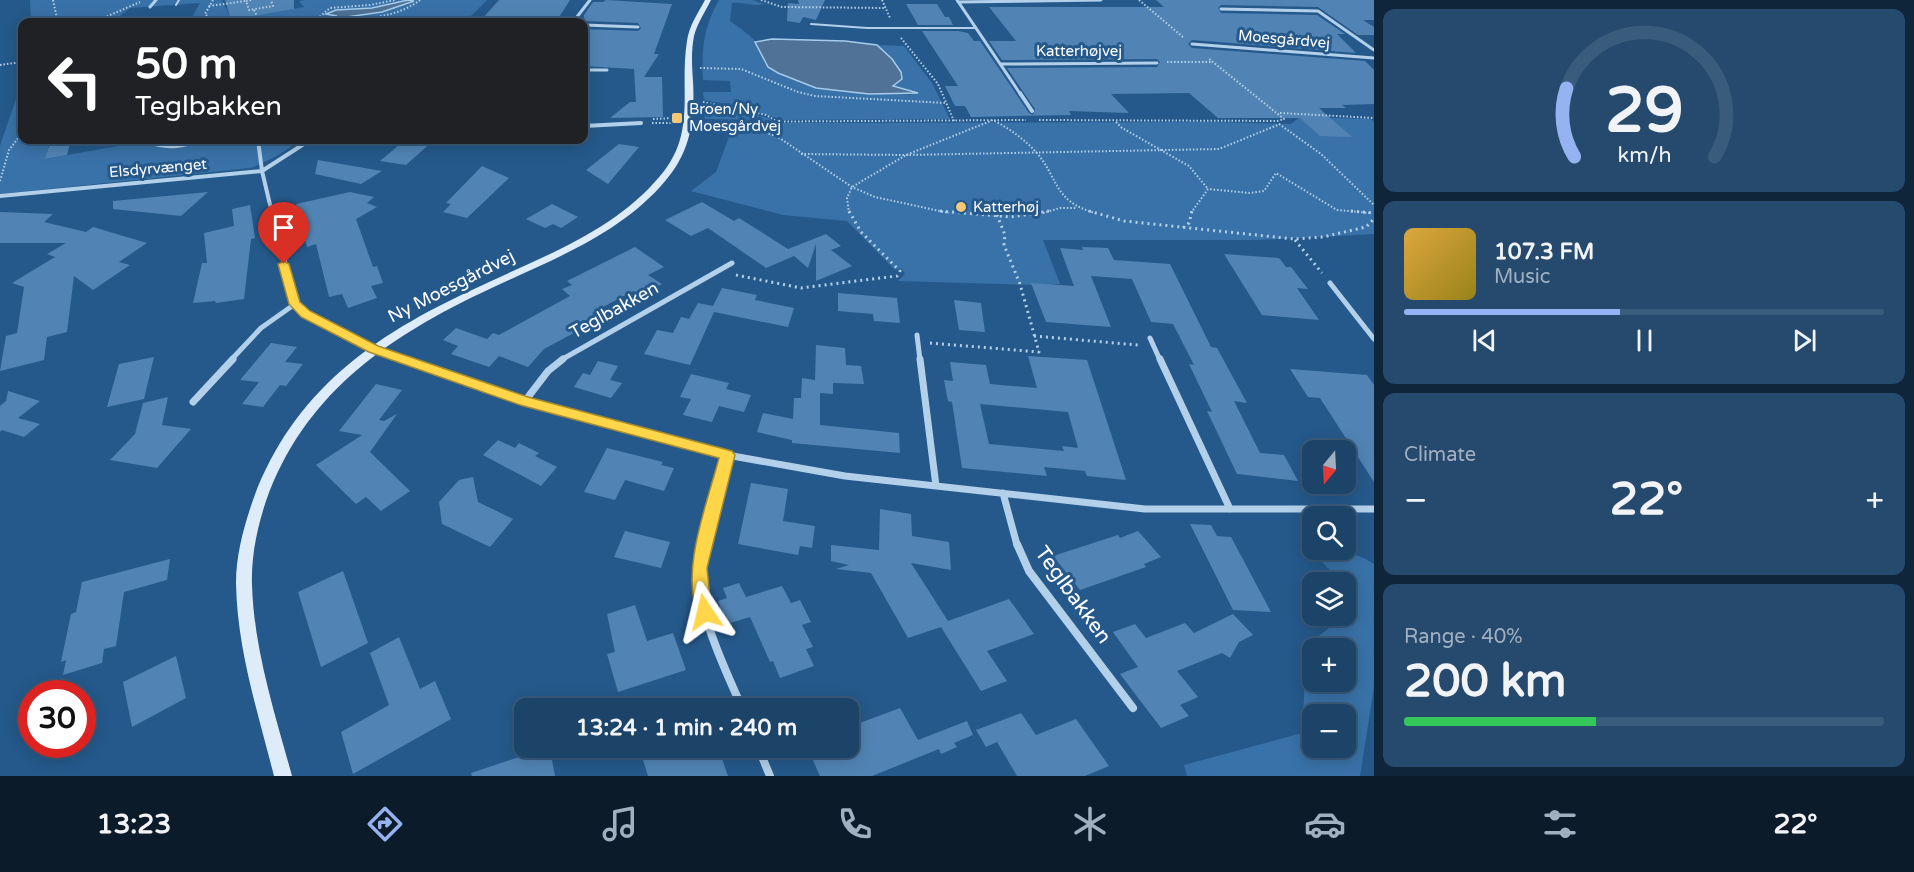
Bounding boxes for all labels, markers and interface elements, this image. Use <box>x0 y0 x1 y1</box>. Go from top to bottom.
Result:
street label: Moesgårdvej <box>1237 26 1331 52</box>
text: 50 m <box>135 39 237 90</box>
icon: left <box>36 42 114 120</box>
street label: Katterhøjvej <box>1036 42 1122 60</box>
text: 29 <box>1605 75 1683 150</box>
text: Teglbakken <box>135 90 282 123</box>
place label: Broen/Ny Moesgårdvej <box>689 100 781 135</box>
marker: Broen/Ny Moesgårdvej <box>670 111 684 125</box>
text: km/h <box>1617 143 1671 169</box>
street label: Elsdyrvænget <box>108 155 208 181</box>
place label: Katterhøj <box>973 198 1039 216</box>
marker: Katterhøj <box>954 200 968 214</box>
pin <box>258 202 309 264</box>
icon: arrive <box>267 211 300 244</box>
text: 107.3 FM <box>1494 239 1594 265</box>
street label: Ny Moesgårdvej <box>384 245 518 327</box>
text: Music <box>1494 265 1550 289</box>
street label: Teglbakken <box>566 277 662 343</box>
icon: previous <box>1468 324 1501 357</box>
icon: pause <box>1628 324 1661 357</box>
icon: next <box>1788 324 1821 357</box>
north arrow <box>1302 440 1356 494</box>
map controls <box>1302 440 1356 758</box>
text: Climate <box>1404 443 1476 467</box>
text: 22° <box>1610 473 1683 527</box>
text: − <box>1404 481 1428 520</box>
text: + <box>1865 481 1884 520</box>
button: search <box>1302 506 1356 560</box>
street label: Teglbakken <box>1029 541 1117 649</box>
button: layers <box>1302 572 1356 626</box>
position arrow <box>673 580 737 644</box>
text: Range · 40% <box>1404 625 1523 649</box>
button: + <box>1302 638 1356 692</box>
text: 200 km <box>1404 655 1566 709</box>
speed limit sign: 30 <box>18 680 96 758</box>
button: − <box>1302 704 1356 758</box>
text: 13:24 · 1 min · 240 m <box>576 715 797 741</box>
icon: directions <box>364 803 406 845</box>
icon: music <box>599 803 641 845</box>
icon: phone <box>834 803 876 845</box>
icon: climate <box>1069 803 1111 845</box>
icon: car <box>1304 803 1346 845</box>
icon: filters <box>1539 803 1581 845</box>
text: 13:23 <box>96 808 171 841</box>
text: 22° <box>1773 808 1818 841</box>

